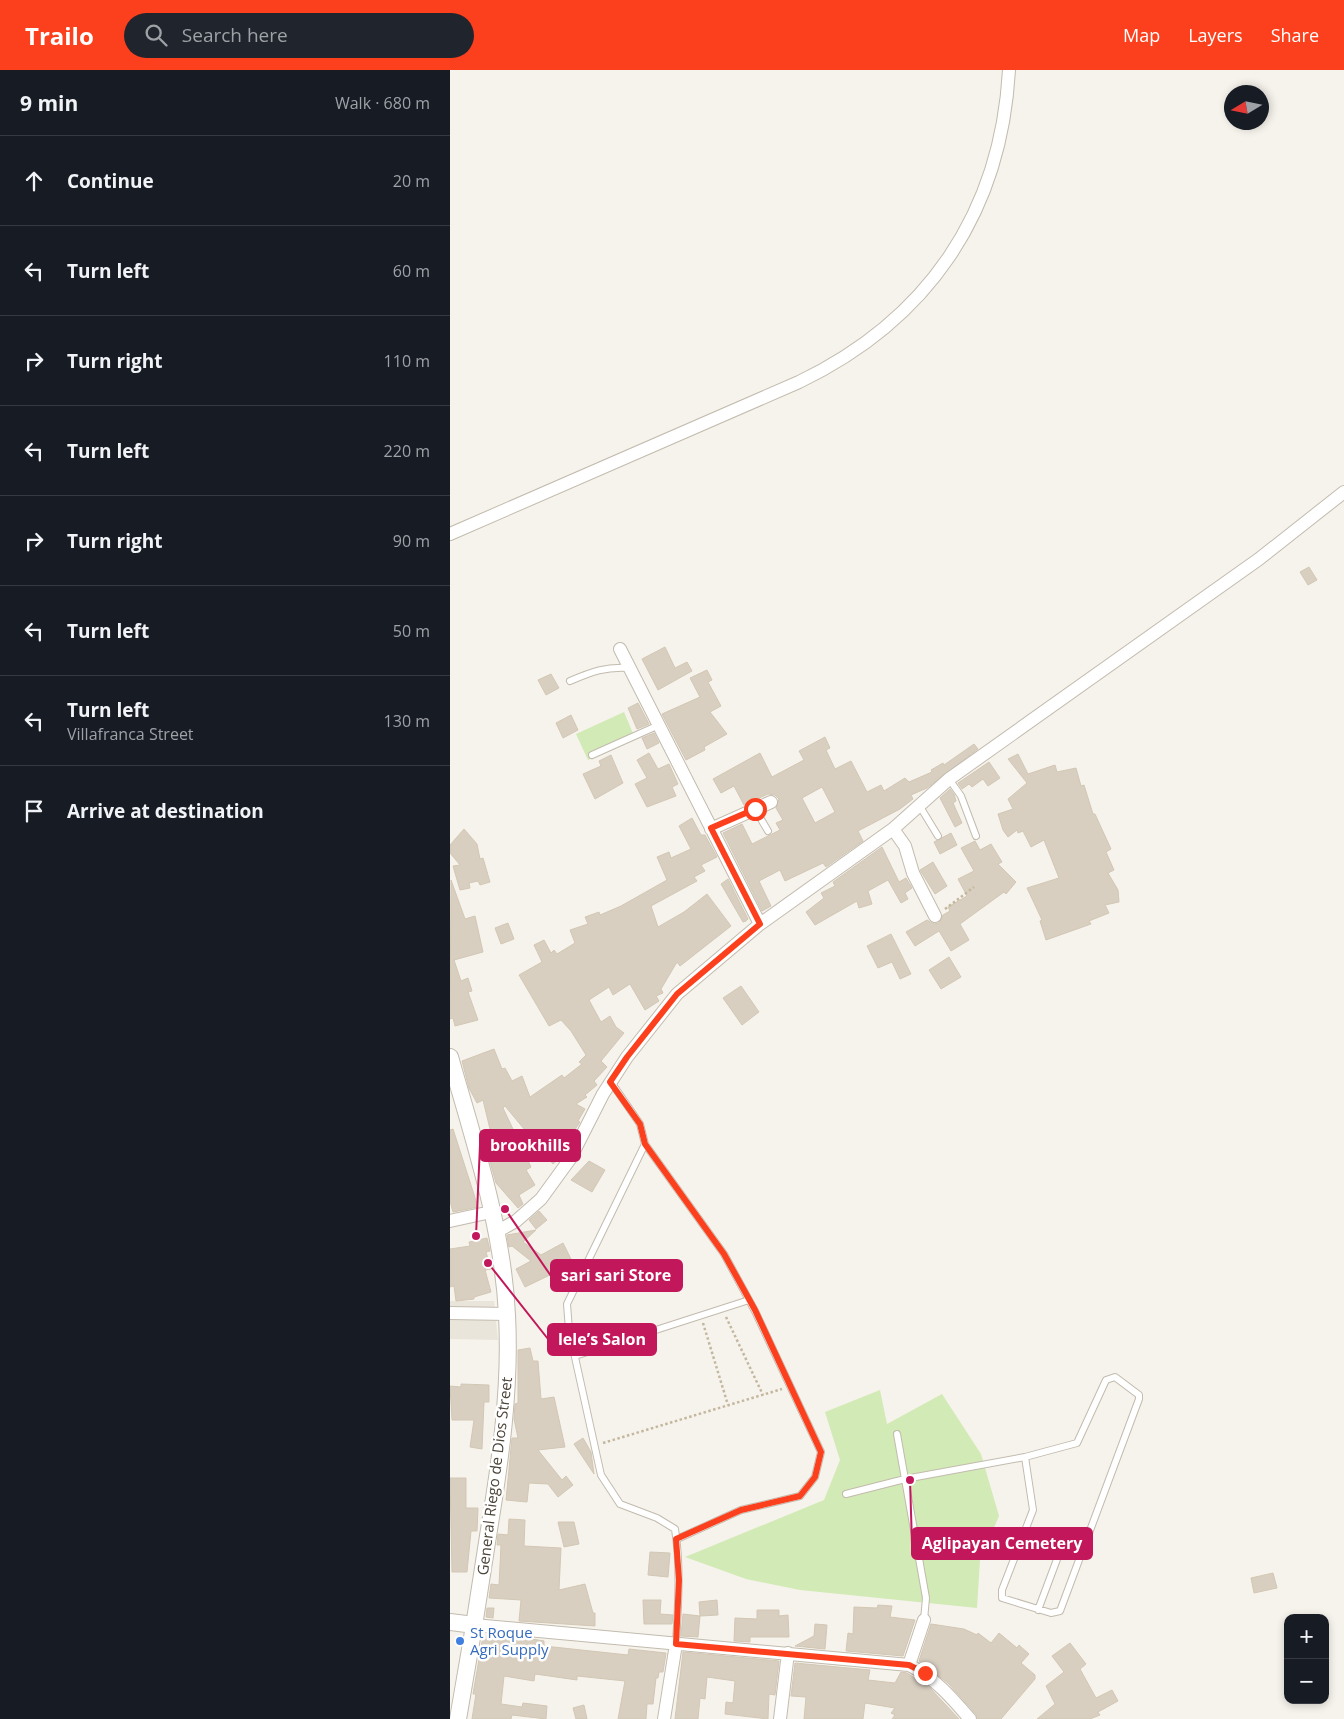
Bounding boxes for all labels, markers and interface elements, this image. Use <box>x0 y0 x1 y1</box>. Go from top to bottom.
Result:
search box <box>124 13 474 58</box>
text: Trailo <box>25 19 94 52</box>
icon: search <box>142 21 170 49</box>
text: Search here <box>182 22 288 48</box>
text: Map <box>1123 23 1160 47</box>
text: Layers <box>1188 23 1243 47</box>
text: Share <box>1271 23 1319 47</box>
north arrow <box>1224 85 1269 130</box>
text: 9 min <box>20 89 78 117</box>
text: Walk · 680 m <box>335 92 430 114</box>
icon: ahead <box>20 167 48 195</box>
text: Continue <box>67 168 154 194</box>
text: 20 m <box>393 170 430 192</box>
icon: left <box>20 257 48 285</box>
text: Turn left <box>67 258 149 284</box>
text: 60 m <box>393 260 430 282</box>
icon: right <box>20 347 48 375</box>
text: Turn right <box>67 348 162 374</box>
text: 110 m <box>384 350 430 372</box>
icon: left <box>20 437 48 465</box>
text: Turn left <box>67 438 149 464</box>
text: 220 m <box>384 440 430 462</box>
icon: right <box>20 527 48 555</box>
text: Turn right <box>67 528 162 554</box>
text: 90 m <box>393 530 430 552</box>
icon: left <box>20 617 48 645</box>
text: Turn left <box>67 618 149 644</box>
text: 50 m <box>393 620 430 642</box>
text: Turn left <box>67 697 149 723</box>
icon: left <box>20 707 48 735</box>
text: 130 m <box>384 710 430 732</box>
text: Villafranca Street <box>67 723 194 745</box>
icon: arrive <box>20 797 48 825</box>
text: Arrive at destination <box>67 798 264 824</box>
route start <box>744 798 767 821</box>
callout: brookhills <box>480 1130 580 1161</box>
text: brookhills <box>490 1134 570 1156</box>
callout: sari sari Store <box>551 1260 682 1291</box>
text: sari sari Store <box>561 1264 671 1286</box>
callout: lele’s Salon <box>548 1324 656 1355</box>
text: lele’s Salon <box>558 1328 646 1350</box>
street label: General Riego de Dios Street <box>472 1376 516 1576</box>
callout: Aglipayan Cemetery <box>912 1528 1092 1559</box>
text: Aglipayan Cemetery <box>922 1532 1083 1554</box>
map controls <box>1284 1614 1329 1704</box>
button: + <box>1284 1614 1329 1659</box>
place label: St Roque Agri Supply <box>470 1622 549 1659</box>
marker: St Roque Agri Supply <box>454 1635 466 1647</box>
button: − <box>1284 1659 1329 1704</box>
route end <box>914 1662 937 1685</box>

